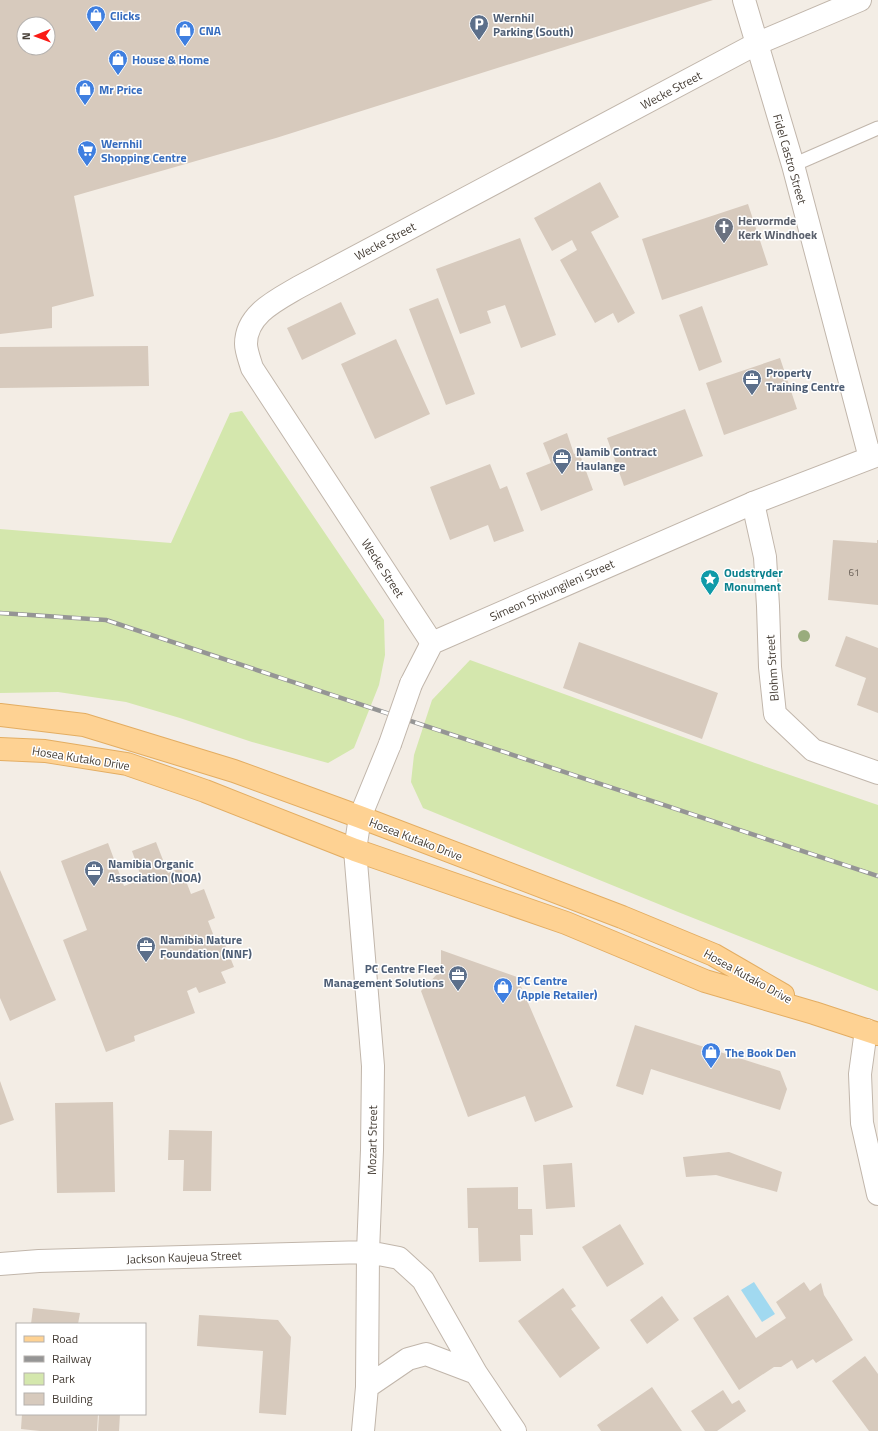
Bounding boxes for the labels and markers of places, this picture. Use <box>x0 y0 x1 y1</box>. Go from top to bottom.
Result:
shop icon: Clicks <box>85 4 107 32</box>
place label: Clicks <box>110 6 140 25</box>
place label: Wernhil Parking (South) <box>493 8 574 41</box>
parking icon: Wernhil Parking (South) <box>468 13 490 41</box>
shop icon: CNA <box>174 19 196 47</box>
place label: CNA <box>199 21 222 40</box>
shop icon: House & Home <box>107 48 129 76</box>
place label: House & Home <box>132 50 209 69</box>
shop icon: Mr Price <box>74 78 96 106</box>
place label: Mr Price <box>99 80 142 99</box>
place label: Wernhil Shopping Centre <box>101 134 187 167</box>
supermarket icon: Wernhil Shopping Centre <box>76 139 98 167</box>
place label: Hervormde Kerk Windhoek <box>738 211 818 244</box>
church icon: Hervormde Kerk Windhoek <box>713 216 735 244</box>
place label: Property Training Centre <box>766 363 845 396</box>
office icon: Property Training Centre <box>741 368 763 396</box>
place label: Namib Contract Haulange <box>576 442 658 475</box>
office icon: Namib Contract Haulange <box>551 447 573 475</box>
place label: Oudstryder Monument <box>724 563 783 596</box>
place icon: Oudstryder Monument <box>699 568 721 596</box>
place label: Namibia Organic Association (NOA) <box>108 854 202 887</box>
office icon: Namibia Organic Association (NOA) <box>83 859 105 887</box>
place label: Namibia Nature Foundation (NNF) <box>160 930 252 963</box>
office icon: Namibia Nature Foundation (NNF) <box>135 935 157 963</box>
place label: PC Centre Fleet Management Solutions <box>324 959 445 992</box>
office icon: PC Centre Fleet Management Solutions <box>447 964 469 992</box>
place label: PC Centre (Apple Retailer) <box>517 971 598 1004</box>
shop icon: PC Centre (Apple Retailer) <box>492 976 514 1004</box>
shop icon: The Book Den <box>700 1041 722 1069</box>
place label: The Book Den <box>725 1043 796 1062</box>

